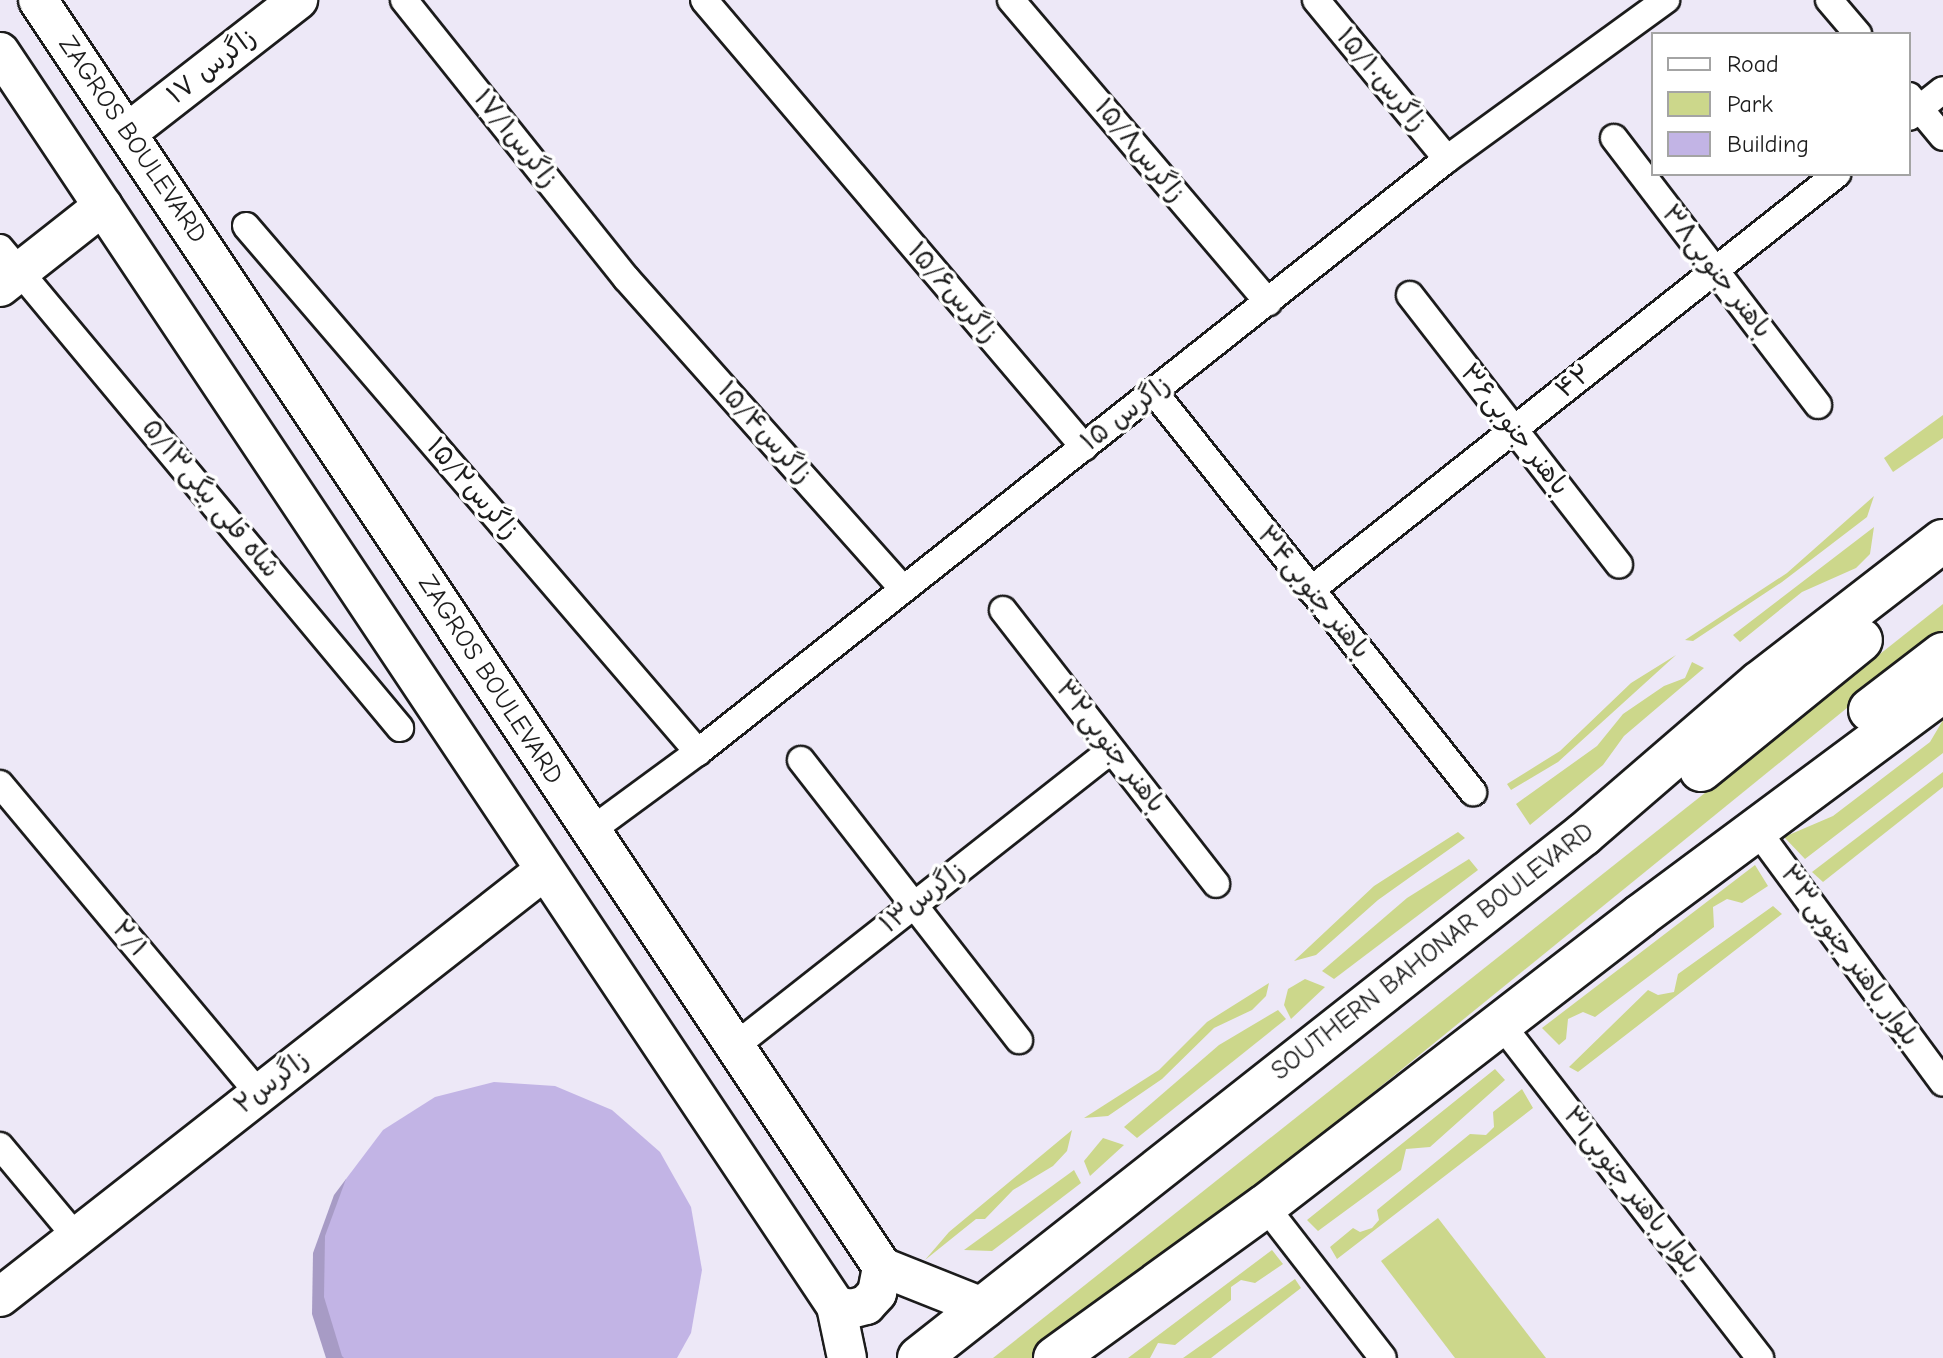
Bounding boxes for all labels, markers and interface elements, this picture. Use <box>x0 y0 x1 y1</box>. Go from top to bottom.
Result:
street label: زاگرس۱۵/۱۰ <box>1329 22 1433 138</box>
street label: زاگرس ۱۷ <box>161 23 263 111</box>
street label: ZAGROS BOULEVARD <box>51 31 213 249</box>
legend <box>1651 32 1911 176</box>
text: Road <box>1727 50 1779 78</box>
street label: زاگرس۱۷/۱ <box>466 84 564 194</box>
text: Park <box>1727 90 1773 118</box>
street label: زاگرس۱۵/۸ <box>1087 93 1191 209</box>
text: Building <box>1727 130 1809 158</box>
street label: باهنر جنوبی۳۸ <box>1654 199 1778 345</box>
street label: زاگرس۱۵/۶ <box>900 237 1004 349</box>
street label: باهنر جنوبی۳۶ <box>1453 358 1575 502</box>
street label: ۴۲ <box>1550 358 1598 406</box>
street label: زاگرس ۱۵ <box>1075 370 1177 458</box>
street label: زاگرس۱۵/۴ <box>710 376 818 490</box>
street label: شاه قلی بیگی۵/۱۳ <box>135 413 285 585</box>
street label: زاگرس۱۵/۲ <box>419 432 525 546</box>
street label: باهنر جنوبی۳۴ <box>1250 520 1376 666</box>
street label: ZAGROS BOULEVARD <box>411 570 569 790</box>
street label: باهنر جنوبی۳۲ <box>1048 674 1172 820</box>
street label: SOUTHERN BAHONAR BOULEVARD <box>1266 816 1600 1088</box>
street label: زاگرس۱۳ <box>874 855 972 941</box>
street label: بلوار باهنر جنوبی۳۳ <box>1773 859 1925 1053</box>
street label: ۲/۱ <box>105 914 153 964</box>
street label: زاگرس۲ <box>229 1044 315 1122</box>
street label: بلوار باهنر جنوبی۳۱ <box>1556 1101 1706 1281</box>

